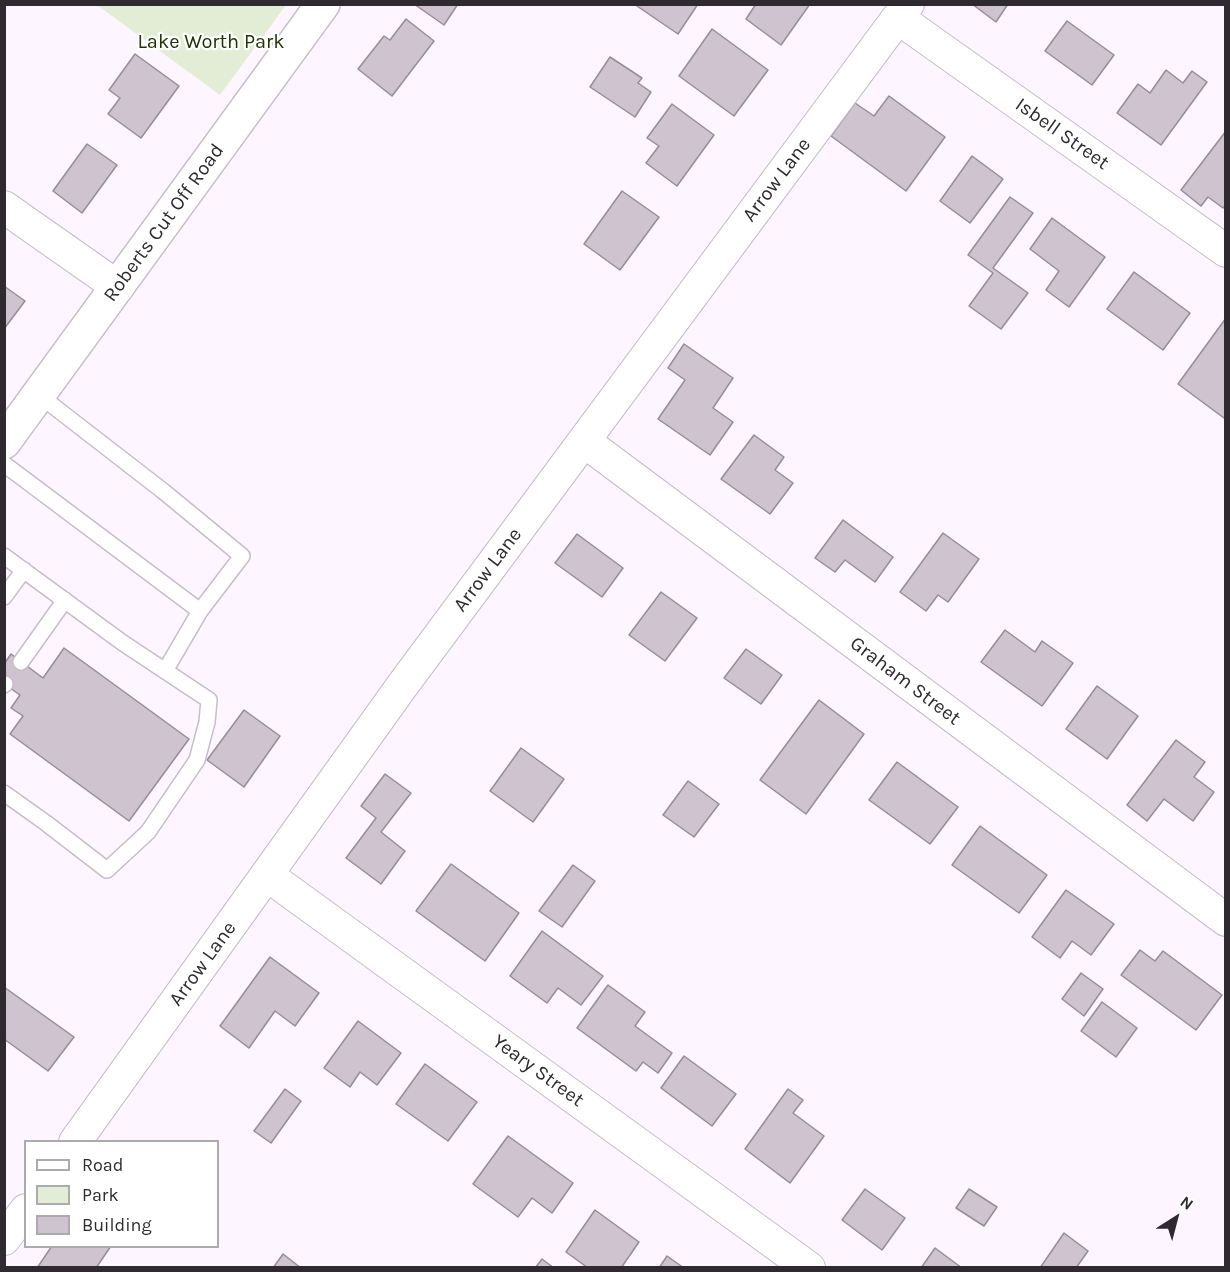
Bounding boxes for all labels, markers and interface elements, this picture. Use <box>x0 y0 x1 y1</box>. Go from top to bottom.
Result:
park label: Lake Worth Park <box>138 30 284 54</box>
street label: Isbell Street <box>1010 93 1114 175</box>
street label: Arrow Lane <box>738 133 816 227</box>
street label: Roberts Cut Off Road <box>99 139 229 307</box>
street label: Arrow Lane <box>449 523 527 617</box>
street label: Graham Street <box>845 632 965 730</box>
street label: Arrow Lane <box>164 917 242 1011</box>
street label: Yeary Street <box>488 1030 588 1112</box>
legend <box>24 1140 219 1248</box>
text: Road <box>82 1154 123 1176</box>
text: Park <box>82 1184 119 1206</box>
north arrow <box>1146 1188 1206 1248</box>
text: N <box>1177 1192 1197 1214</box>
text: Building <box>82 1214 152 1236</box>

